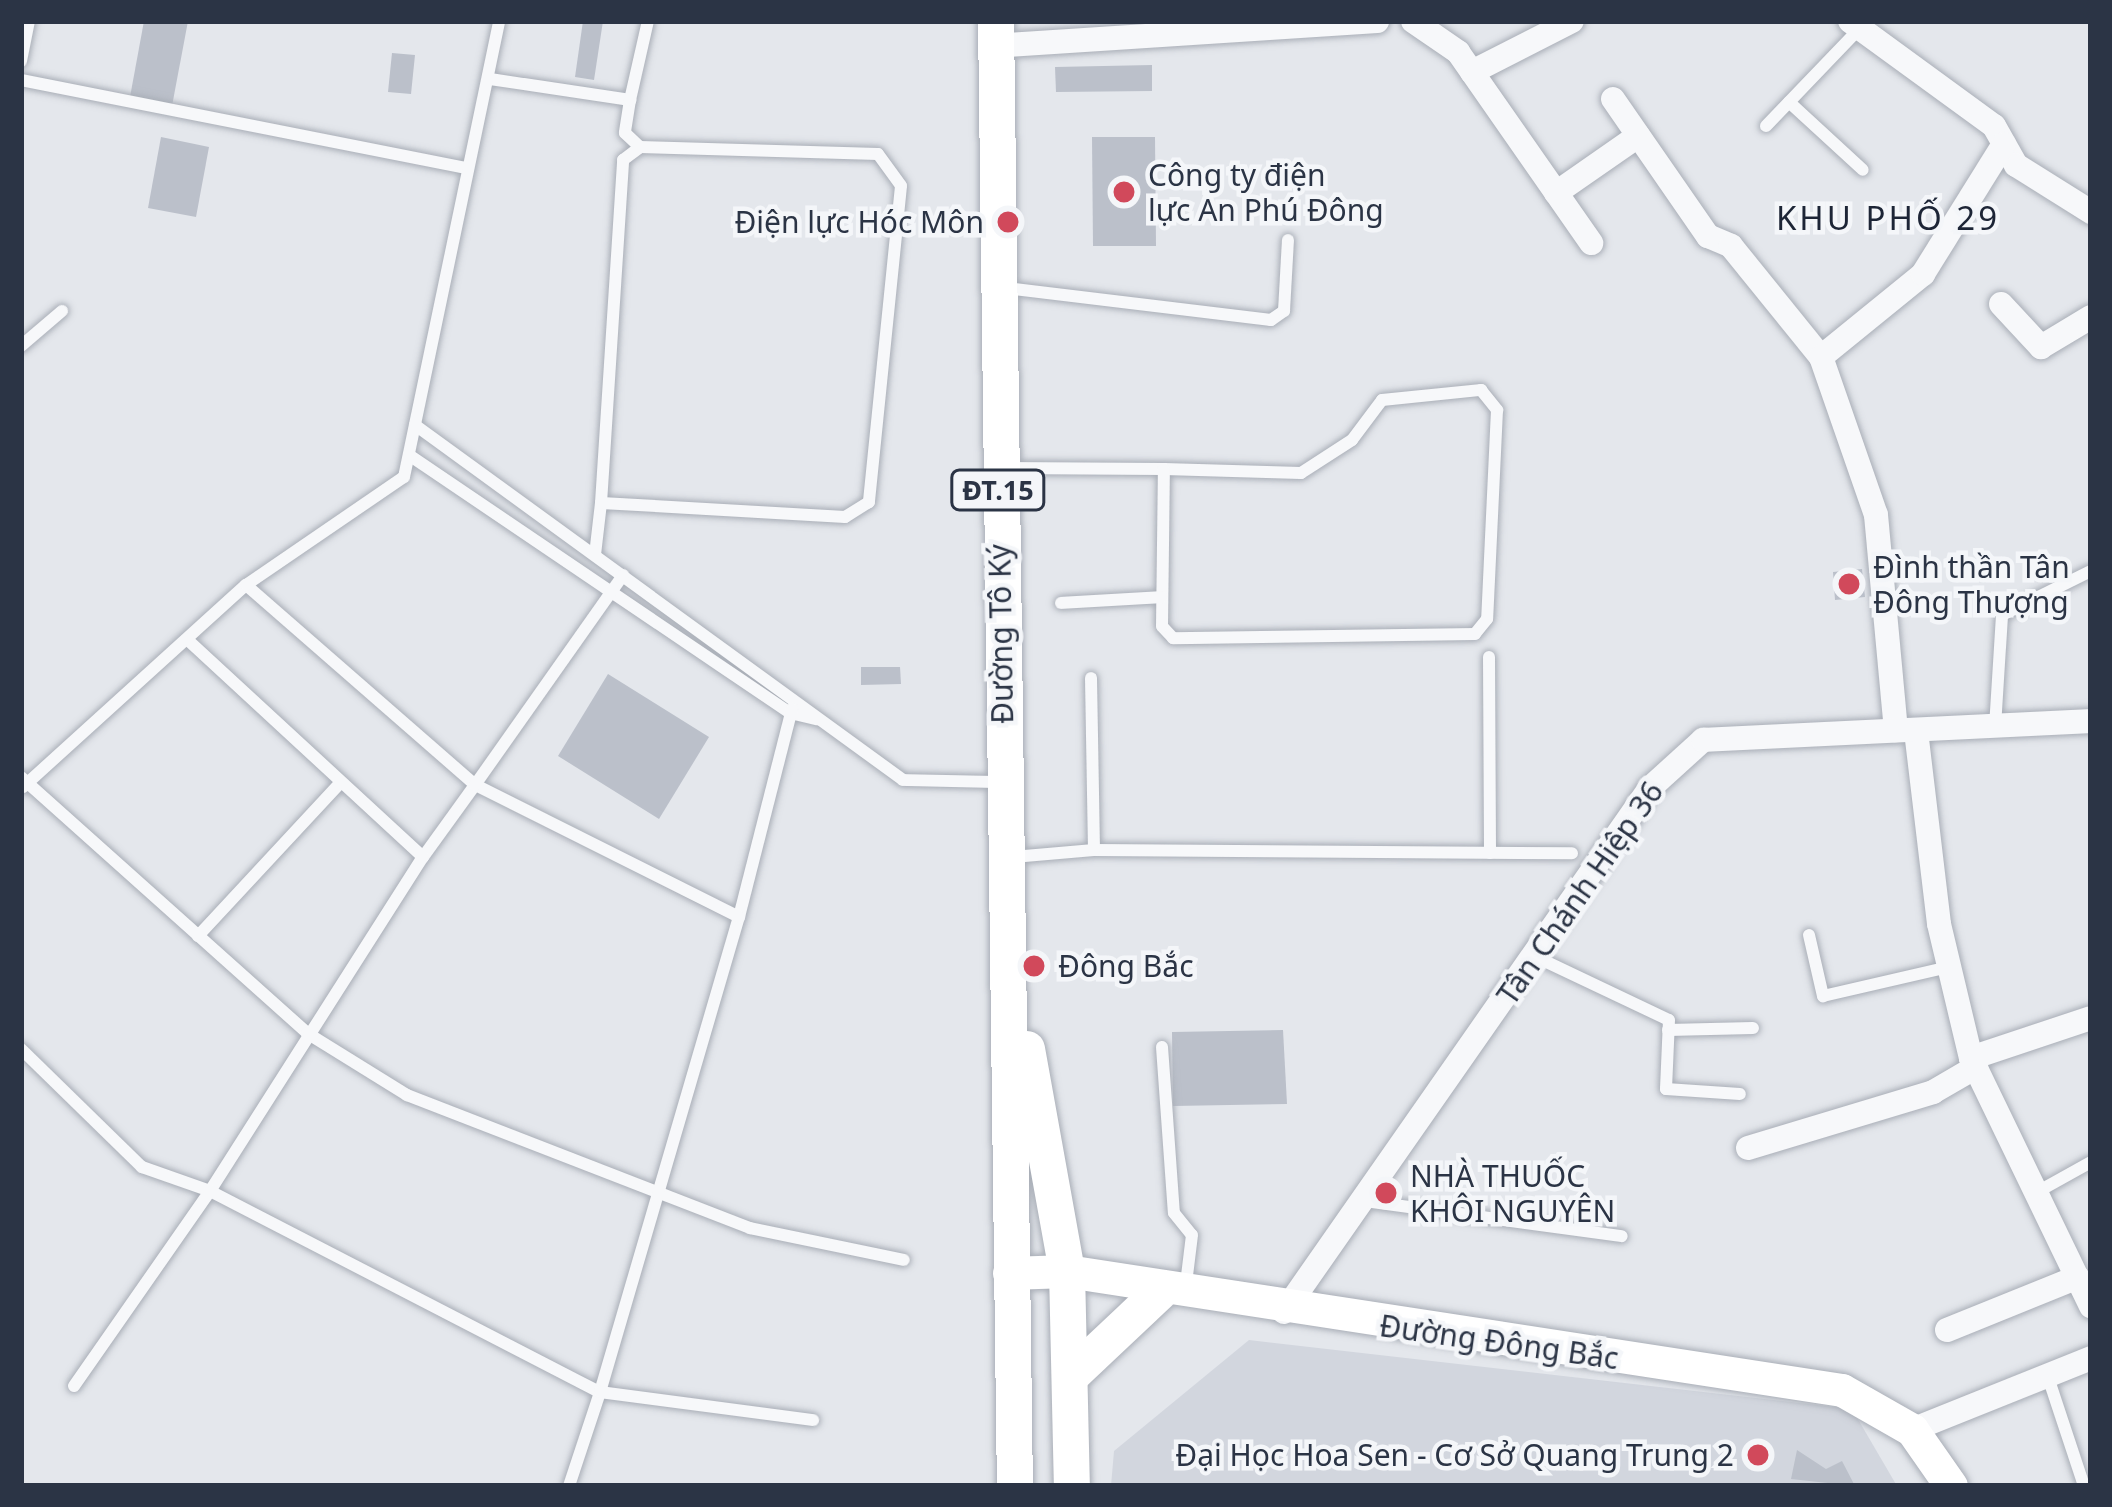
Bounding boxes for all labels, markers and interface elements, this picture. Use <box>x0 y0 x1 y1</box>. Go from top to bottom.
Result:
place label: Công ty điện lực An Phú Đông <box>1148 157 1384 228</box>
marker: Công ty điện lực An Phú Đông <box>1111 179 1137 205</box>
district label: KHU PHỐ 29 <box>1776 198 2000 238</box>
place label: Điện lực Hóc Môn <box>734 204 984 240</box>
marker: Điện lực Hóc Môn <box>995 209 1021 235</box>
road number: ĐT.15 <box>950 469 1046 511</box>
street label: Đường Tô Ký <box>981 544 1021 724</box>
place label: Đình thần Tân Đông Thượng <box>1873 549 2070 620</box>
marker: Đình thần Tân Đông Thượng <box>1836 571 1862 597</box>
street label: Tân Chánh Hiệp 36 <box>1490 774 1670 1012</box>
place label: Đông Bắc <box>1058 948 1194 984</box>
marker: Đông Bắc <box>1021 953 1047 979</box>
place label: NHÀ THUỐC KHÔI NGUYÊN <box>1410 1158 1615 1228</box>
marker: NHÀ THUỐC KHÔI NGUYÊN <box>1373 1180 1399 1206</box>
street label: Đường Đông Bắc <box>1377 1307 1621 1377</box>
place label: Đại Học Hoa Sen - Cơ Sở Quang Trung 2 <box>1175 1437 1734 1473</box>
marker: Đại Học Hoa Sen - Cơ Sở Quang Trung 2 <box>1745 1442 1771 1468</box>

